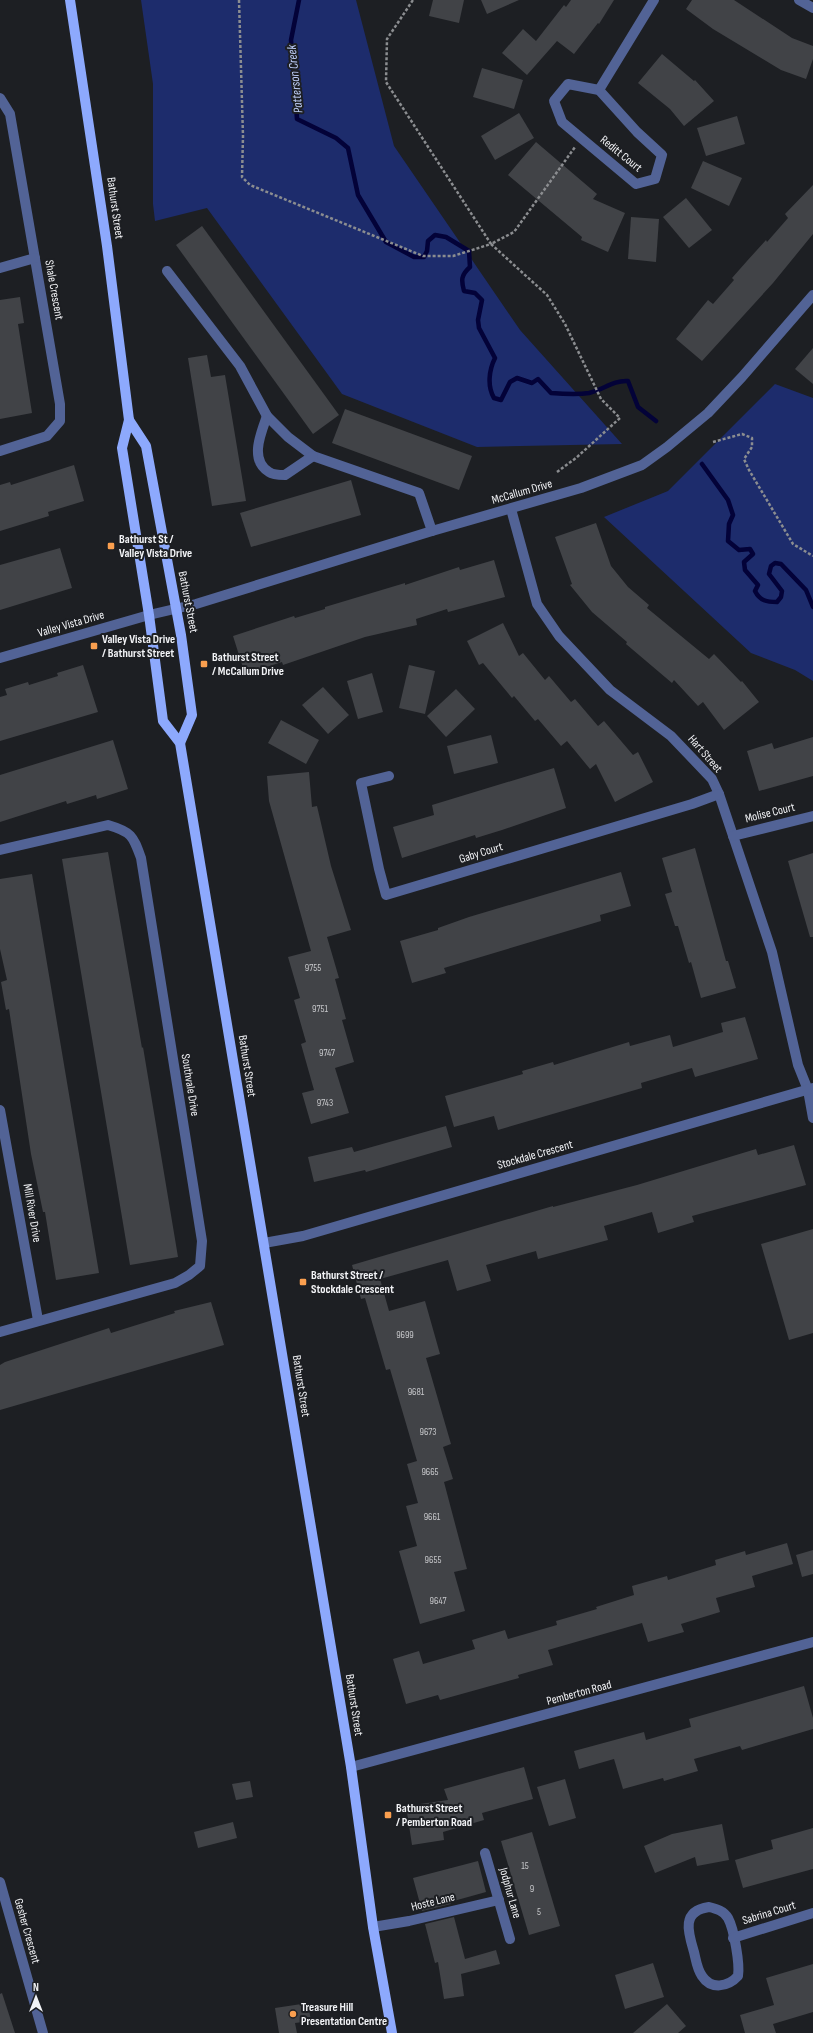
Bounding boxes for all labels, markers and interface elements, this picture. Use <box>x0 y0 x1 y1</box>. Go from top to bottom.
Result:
water label: Patterson Creek <box>283 43 307 114</box>
street label: Reditt Court <box>597 133 645 176</box>
street label: Bathurst Street <box>103 176 127 240</box>
street label: Shale Crescent <box>41 259 67 321</box>
street label: McCallum Drive <box>490 476 554 508</box>
place label: Bathurst St / Valley Vista Drive <box>119 532 192 561</box>
marker: Bathurst St / Valley Vista Drive <box>106 541 116 551</box>
street label: Bathurst Street <box>175 570 201 634</box>
street label: Valley Vista Drive <box>36 607 106 641</box>
place label: Valley Vista Drive / Bathurst Street <box>102 632 175 661</box>
marker: Valley Vista Drive / Bathurst Street <box>89 641 99 651</box>
place label: Bathurst Street / McCallum Drive <box>212 650 284 679</box>
marker: Bathurst Street / McCallum Drive <box>199 659 209 669</box>
street label: Hart Street <box>685 732 726 776</box>
street label: Molise Court <box>744 799 797 826</box>
street label: Gaby Court <box>457 839 505 867</box>
house number: 9755 <box>305 962 321 974</box>
house number: 9751 <box>312 1003 328 1015</box>
street label: Bathurst Street <box>235 1034 259 1098</box>
house number: 9747 <box>319 1047 335 1059</box>
street label: Southvale Drive <box>178 1053 202 1117</box>
house number: 9743 <box>317 1097 333 1109</box>
street label: Stockdale Crescent <box>495 1137 575 1173</box>
street label: Mill River Drive <box>19 1183 45 1244</box>
place label: Bathurst Street / Stockdale Crescent <box>311 1268 394 1297</box>
marker: Bathurst Street / Stockdale Crescent <box>298 1277 308 1287</box>
house number: 9699 <box>396 1329 414 1341</box>
street label: Bathurst Street <box>289 1354 313 1418</box>
house number: 9681 <box>408 1386 425 1398</box>
house number: 9673 <box>419 1426 437 1438</box>
house number: 9665 <box>421 1466 439 1478</box>
house number: 9661 <box>424 1511 441 1523</box>
house number: 9655 <box>425 1554 441 1566</box>
house number: 9647 <box>429 1595 447 1607</box>
street label: Bathurst Street <box>342 1673 366 1737</box>
street label: Pemberton Road <box>545 1677 613 1709</box>
place label: Bathurst Street / Pemberton Road <box>396 1801 472 1830</box>
marker: Bathurst Street / Pemberton Road <box>383 1810 393 1820</box>
house number: 15 <box>521 1860 529 1872</box>
street label: Jodphur Lane <box>495 1865 524 1920</box>
house number: 9 <box>530 1883 534 1895</box>
street label: Hoste Lane <box>409 1889 457 1915</box>
street label: Gesher Crescent <box>11 1897 44 1966</box>
street label: Sabrina Court <box>740 1898 798 1928</box>
house number: 5 <box>537 1906 541 1918</box>
north arrow <box>16 1977 56 2017</box>
text: N <box>33 1981 39 1994</box>
place label: Treasure Hill Presentation Centre <box>301 2000 387 2029</box>
marker: Treasure Hill Presentation Centre <box>288 2009 298 2019</box>

